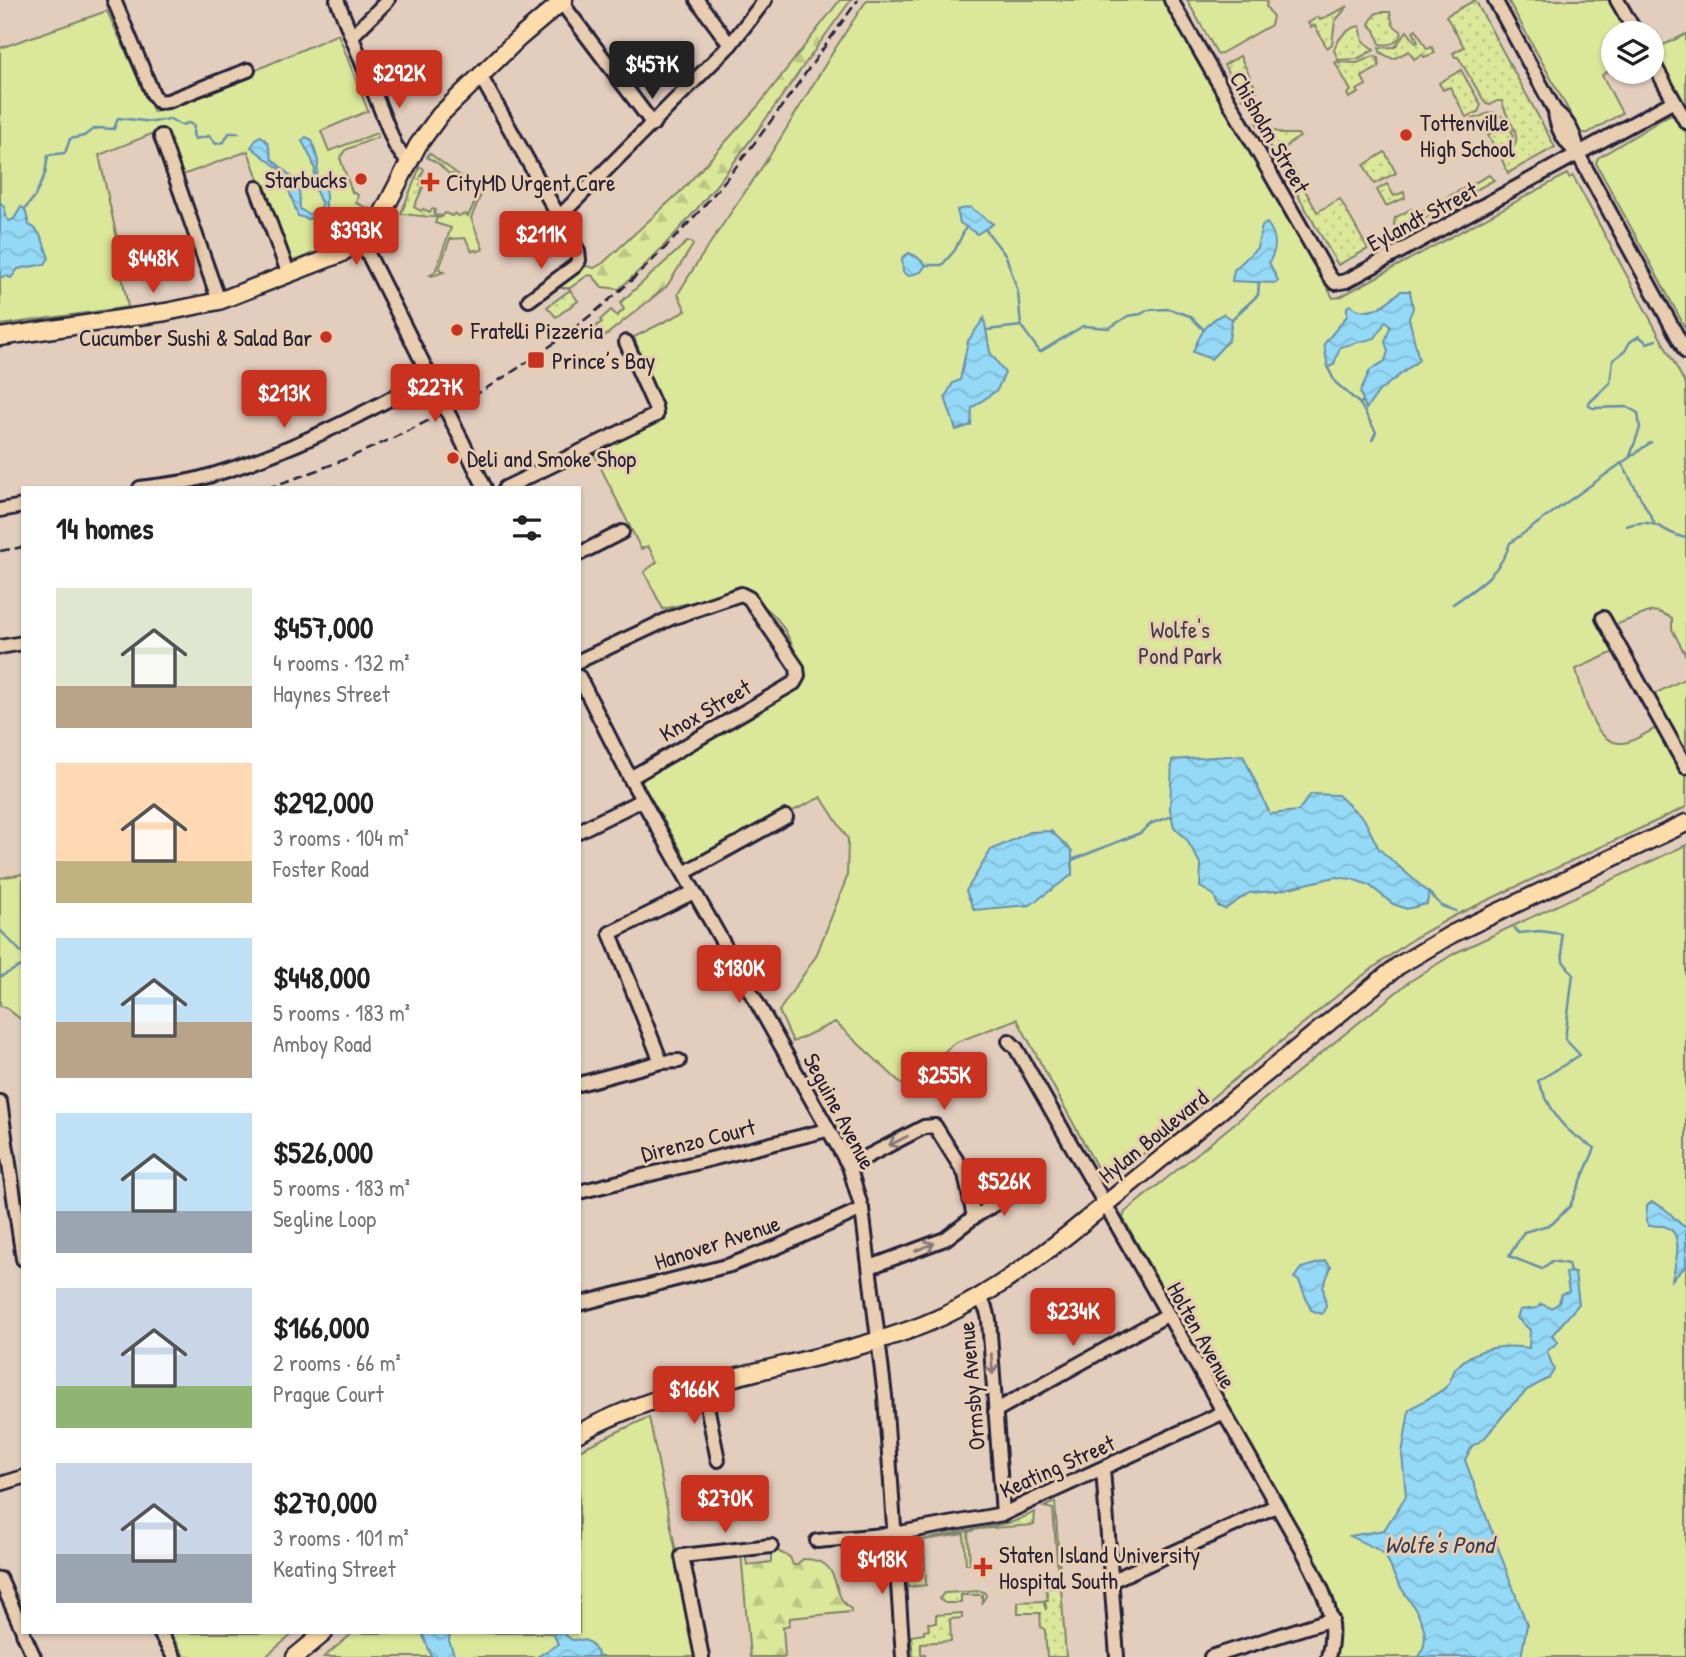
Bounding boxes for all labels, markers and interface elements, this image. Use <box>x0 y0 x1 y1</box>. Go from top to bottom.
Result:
map controls <box>1601 21 1664 84</box>
button: layers <box>1601 21 1664 84</box>
pin: $457K <box>603 42 701 101</box>
text: $457K <box>625 48 679 79</box>
pin: $292K <box>350 50 448 110</box>
text: $292K <box>372 57 426 88</box>
street label: Chisholm Street <box>1223 65 1318 199</box>
place label: Tottenville High School <box>1420 107 1516 164</box>
marker: Tottenville High School <box>1398 127 1414 143</box>
place label: Starbucks <box>265 164 347 195</box>
place label: CityMD Urgent Care <box>446 167 615 198</box>
marker: Starbucks <box>353 171 369 187</box>
marker: CityMD Urgent Care <box>420 172 440 192</box>
street label: Eylandt Street <box>1361 173 1484 258</box>
pin: $393K <box>307 208 405 267</box>
pin: $211K <box>492 212 590 271</box>
text: $393K <box>330 214 382 245</box>
text: $211K <box>515 218 567 249</box>
pin: $448K <box>104 236 202 295</box>
text: $448K <box>128 242 178 273</box>
place label: Fratelli Pizzeria <box>470 315 603 346</box>
place label: Cucumber Sushi & Salad Bar <box>79 322 312 353</box>
marker: Fratelli Pizzeria <box>449 322 465 338</box>
marker: Cucumber Sushi & Salad Bar <box>318 329 334 345</box>
place label: Prince’s Bay <box>552 345 655 376</box>
marker: Prince’s Bay <box>526 350 546 370</box>
pin: $227K <box>386 364 484 424</box>
pin: $213K <box>235 370 333 430</box>
text: $227K <box>407 371 463 402</box>
text: $213K <box>257 377 311 408</box>
place label: Deli and Smoke Shop <box>467 443 636 474</box>
marker: Deli and Smoke Shop <box>445 450 461 466</box>
text: 14 homes <box>56 508 154 548</box>
icon: filters <box>508 509 546 547</box>
text: $457,000 <box>273 607 373 647</box>
park label: Wolfe's Pond Park <box>1138 614 1222 671</box>
icon: home <box>112 616 196 700</box>
text: 4 rooms · 132 m² <box>273 647 410 678</box>
street label: Knox Street <box>654 671 757 749</box>
text: Haynes Street <box>273 678 390 709</box>
text: $292,000 <box>273 782 374 822</box>
icon: home <box>112 791 196 875</box>
text: 3 rooms · 104 m² <box>273 822 409 853</box>
text: Foster Road <box>273 853 369 884</box>
pin: $180K <box>690 946 788 1005</box>
text: $180K <box>713 952 765 983</box>
text: $448,000 <box>273 957 370 997</box>
icon: home <box>112 966 196 1050</box>
text: 5 rooms · 183 m² <box>273 997 410 1028</box>
text: Amboy Road <box>273 1028 371 1059</box>
street label: Seguine Avenue <box>796 1047 884 1175</box>
pin: $255K <box>895 1052 993 1112</box>
text: $255K <box>917 1059 971 1090</box>
street label: Hylan Boulevard <box>1092 1082 1214 1190</box>
street label: Direnzo Court <box>638 1111 759 1169</box>
text: $526,000 <box>273 1132 373 1172</box>
one-way arrow <box>888 1134 909 1148</box>
icon: home <box>112 1141 196 1225</box>
pin: $526K <box>955 1158 1053 1218</box>
text: $526K <box>977 1165 1031 1196</box>
text: 5 rooms · 183 m² <box>273 1172 410 1203</box>
text: Segline Loop <box>273 1203 376 1234</box>
street label: Hanover Avenue <box>650 1207 784 1277</box>
one-way arrow <box>913 1240 935 1253</box>
street label: Holten Avenue <box>1160 1276 1244 1394</box>
pin: $234K <box>1024 1288 1122 1348</box>
text: $234K <box>1046 1295 1100 1326</box>
text: $166,000 <box>273 1307 369 1347</box>
icon: home <box>112 1316 196 1400</box>
street label: Ormsby Avenue <box>950 1320 992 1452</box>
text: 2 rooms · 66 m² <box>273 1347 401 1378</box>
one-way arrow <box>986 1352 999 1375</box>
pin: $166K <box>645 1366 743 1426</box>
text: $166K <box>669 1373 719 1404</box>
text: Prague Court <box>273 1378 384 1409</box>
street label: Keating Street <box>995 1426 1120 1505</box>
pin: $270K <box>676 1476 774 1535</box>
text: $270,000 <box>273 1482 377 1522</box>
text: $270K <box>697 1482 753 1513</box>
icon: home <box>112 1491 196 1575</box>
text: 3 rooms · 101 m² <box>273 1522 409 1553</box>
water label: Wolfe's Pond <box>1384 1528 1497 1560</box>
pin: $418K <box>833 1536 931 1596</box>
place label: Staten Island University Hospital South <box>999 1539 1201 1596</box>
text: $418K <box>857 1543 907 1574</box>
text: Keating Street <box>273 1553 396 1584</box>
marker: Staten Island University Hospital South <box>973 1557 993 1577</box>

